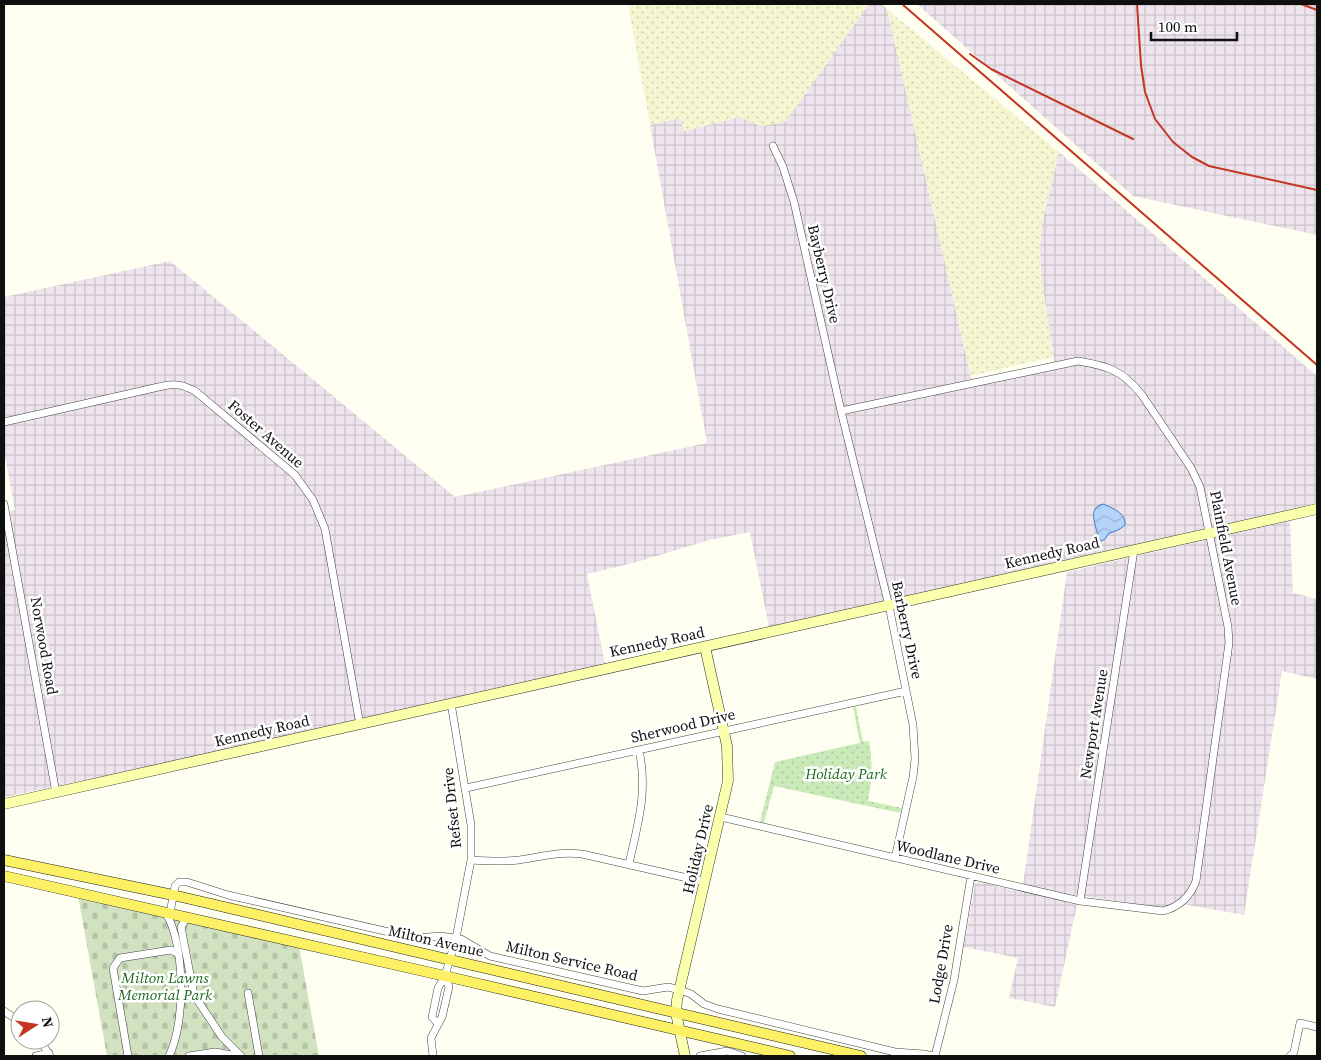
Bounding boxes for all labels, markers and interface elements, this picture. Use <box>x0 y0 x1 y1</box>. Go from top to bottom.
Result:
scale bar <box>1151 10 1237 42</box>
text: 100 m <box>1158 16 1198 37</box>
street label: Bayberry Drive <box>803 222 846 326</box>
street label: Foster Avenue <box>224 395 309 473</box>
street label: Plainfield Avenue <box>1205 489 1248 608</box>
street label: Kennedy Road <box>1002 531 1102 574</box>
street label: Barberry Drive <box>887 579 928 681</box>
street label: Norwood Road <box>26 595 64 697</box>
street label: Kennedy Road <box>607 621 707 662</box>
street label: Newport Avenue <box>1074 667 1113 780</box>
street label: Sherwood Drive <box>629 703 737 748</box>
street label: Kennedy Road <box>212 709 312 752</box>
park label: Holiday Park <box>804 763 888 784</box>
street label: Refset Drive <box>437 766 466 849</box>
street label: Holiday Drive <box>677 802 718 896</box>
street label: Woodlane Drive <box>894 834 1003 879</box>
street label: Milton Avenue <box>386 919 486 962</box>
street label: Lodge Drive <box>923 922 958 1005</box>
street label: Milton Service Road <box>504 935 640 986</box>
park label: Milton Lawns Memorial Park <box>117 967 213 1005</box>
north arrow <box>10 1000 60 1050</box>
text: N <box>37 1015 59 1029</box>

